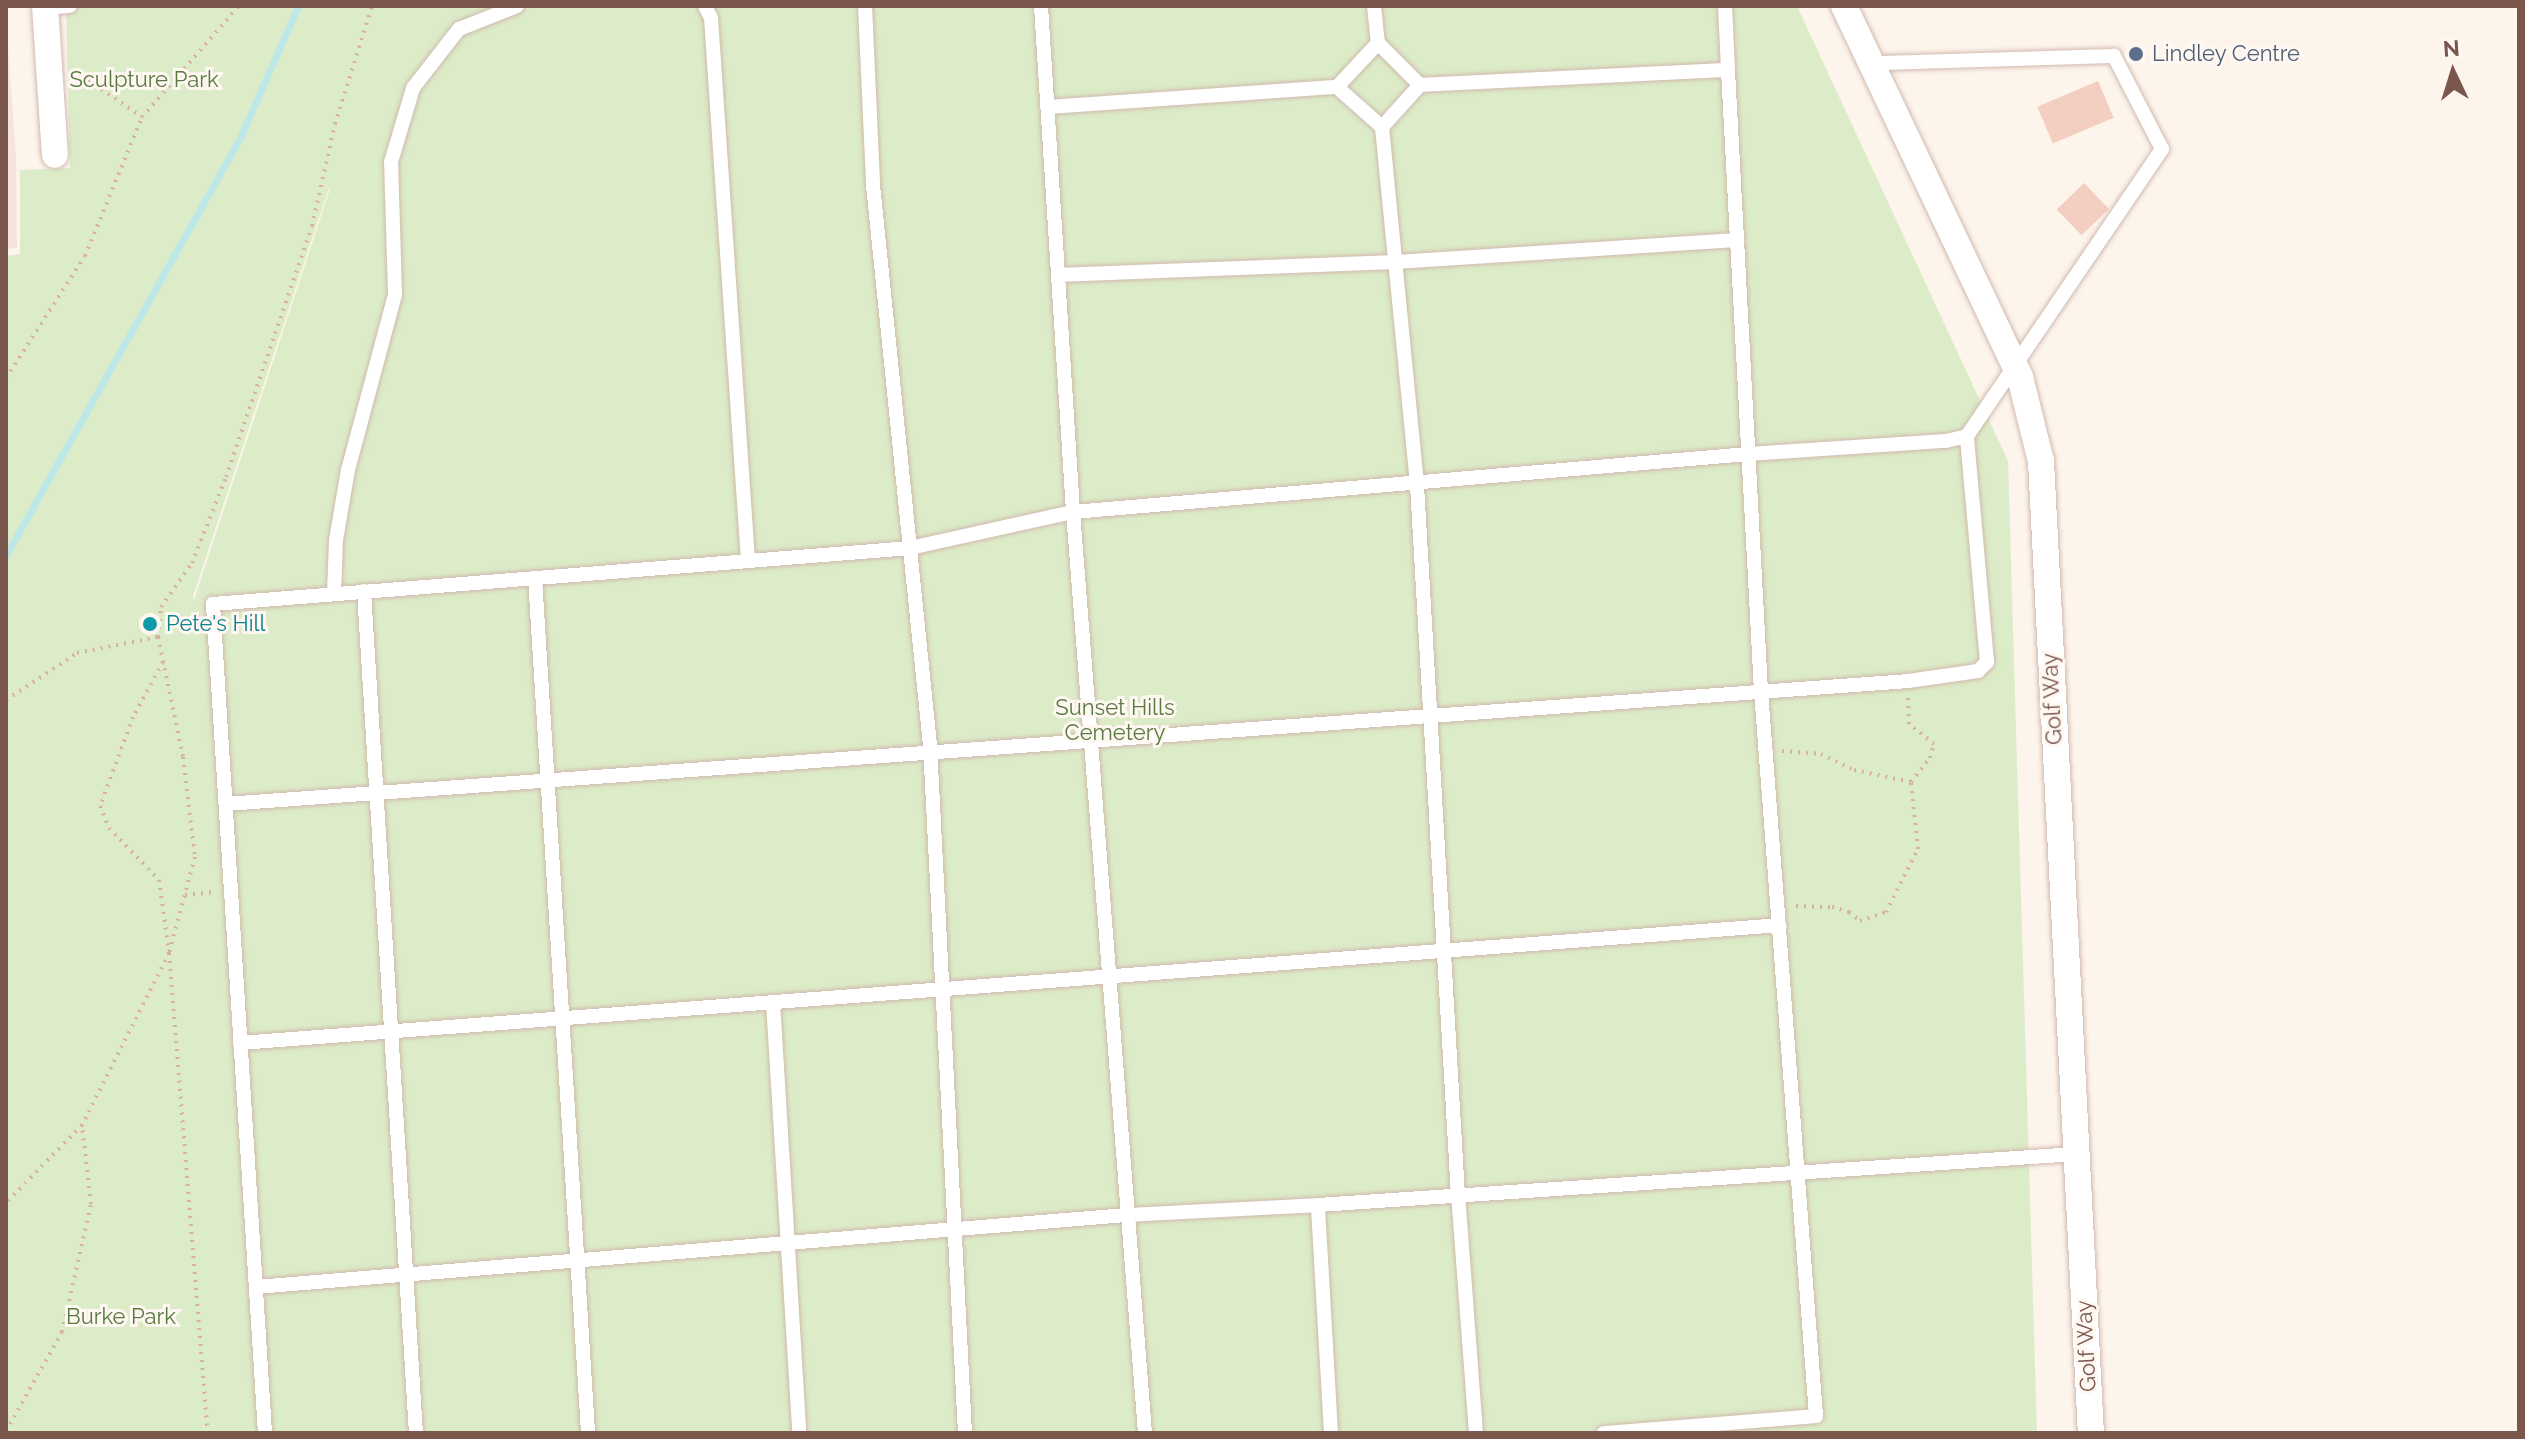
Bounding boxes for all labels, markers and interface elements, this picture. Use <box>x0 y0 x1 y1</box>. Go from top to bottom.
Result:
north arrow <box>2413 32 2493 112</box>
text: N <box>2442 35 2461 62</box>
place label: Lindley Centre <box>2152 41 2301 67</box>
marker: Lindley Centre <box>2127 45 2145 63</box>
park label: Sculpture Park <box>69 67 219 93</box>
place label: Pete's Hill <box>166 611 265 637</box>
marker: Pete's Hill <box>141 615 159 633</box>
street label: Golf Way <box>2036 652 2068 746</box>
park label: Sunset Hills Cemetery <box>1055 694 1175 746</box>
street label: Golf Way <box>2070 1299 2102 1393</box>
park label: Burke Park <box>66 1304 176 1330</box>

